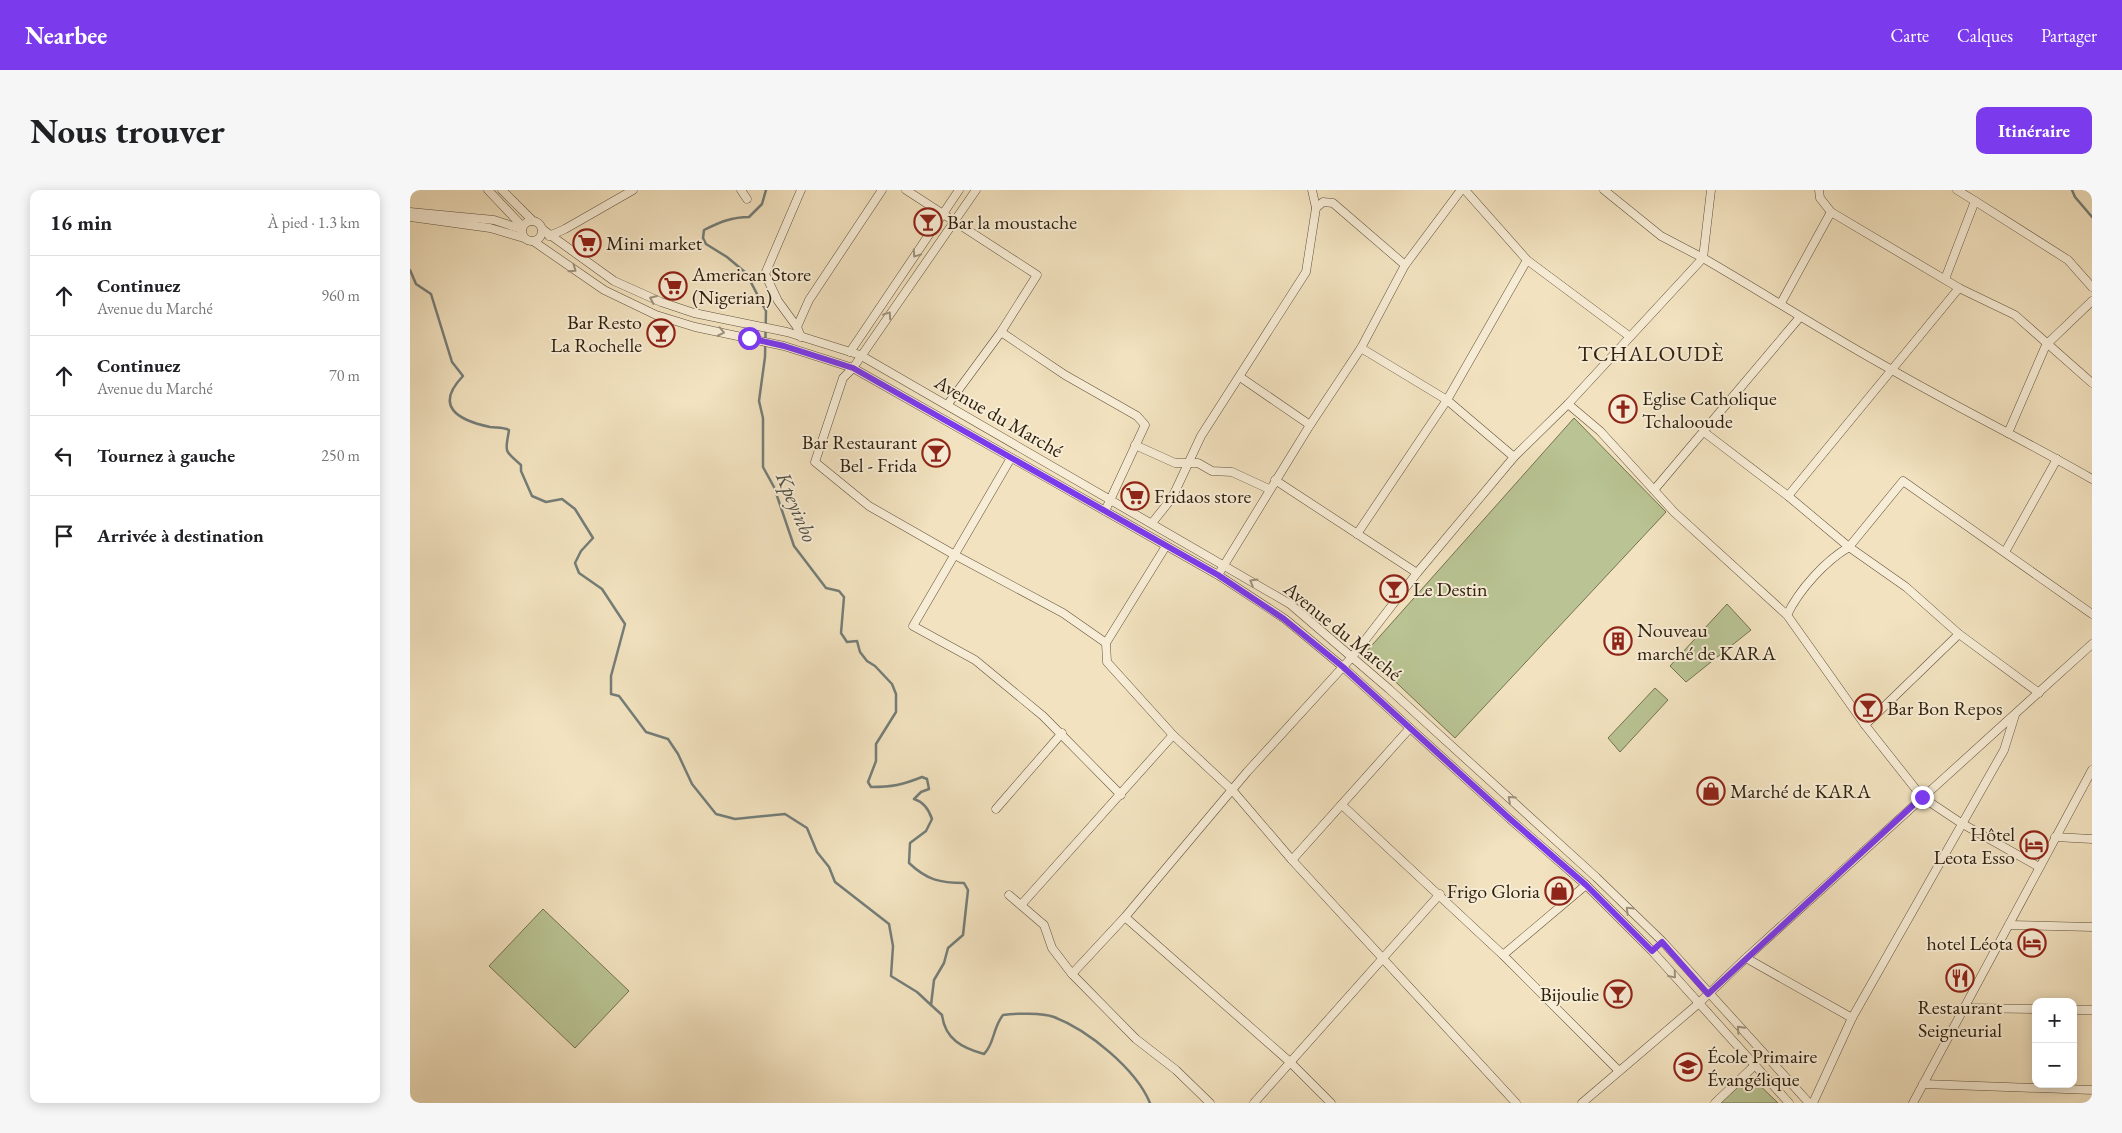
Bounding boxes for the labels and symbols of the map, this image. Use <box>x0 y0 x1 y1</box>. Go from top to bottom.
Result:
bar icon: Bar la moustache <box>913 207 943 237</box>
place label: Bar la moustache <box>947 209 1077 235</box>
supermarket icon: Mini market <box>572 228 602 258</box>
place label: Mini market <box>606 230 703 256</box>
one-way arrow <box>913 248 923 257</box>
place label: American Store (Nigerian) <box>691 261 811 310</box>
one-way arrow <box>568 263 577 272</box>
supermarket icon: American Store (Nigerian) <box>658 271 688 301</box>
one-way arrow <box>649 294 658 305</box>
place label: Bar Resto La Rochelle <box>551 309 642 358</box>
one-way arrow <box>882 311 891 321</box>
bar icon: Bar Resto La Rochelle <box>646 318 676 348</box>
one-way arrow <box>717 327 726 337</box>
route start <box>738 327 761 350</box>
district label: TCHALOUDÈ <box>1578 339 1724 368</box>
street label: Avenue du Marché <box>929 368 1068 463</box>
place label: Eglise Catholique Tchalooude <box>1642 385 1777 434</box>
church icon: Eglise Catholique Tchalooude <box>1608 394 1638 424</box>
place label: Bar Restaurant Bel - Frida <box>802 429 918 478</box>
bar icon: Bar Restaurant Bel - Frida <box>921 438 951 468</box>
water label: Kpeyinbo <box>770 467 824 546</box>
supermarket icon: Fridaos store <box>1120 481 1150 511</box>
place label: Fridaos store <box>1154 483 1252 509</box>
bar icon: Le Destin <box>1379 574 1409 604</box>
street label: Avenue du Marché <box>1278 575 1408 687</box>
place label: Le Destin <box>1413 576 1488 602</box>
one-way arrow <box>1249 579 1258 589</box>
place label: Nouveau marché de KARA <box>1637 617 1776 666</box>
building icon: Nouveau marché de KARA <box>1603 626 1633 656</box>
bar icon: Bar Bon Repos <box>1853 693 1883 723</box>
place label: Bar Bon Repos <box>1887 695 2002 721</box>
shop icon: Marché de KARA <box>1696 776 1726 806</box>
place label: Marché de KARA <box>1730 778 1871 804</box>
route end <box>1911 786 1934 809</box>
one-way arrow <box>1507 796 1516 805</box>
place label: Hôtel Leota Esso <box>1933 821 2015 870</box>
hotel icon: Hôtel Leota Esso <box>2019 830 2049 860</box>
shop icon: Frigo Gloria <box>1544 876 1574 906</box>
place label: Frigo Gloria <box>1447 878 1540 904</box>
one-way arrow <box>1626 907 1635 916</box>
hotel icon: hotel Léota <box>2017 928 2047 958</box>
place label: hotel Léota <box>1926 930 2013 956</box>
restaurant icon: Restaurant Seigneurial <box>1945 963 1975 993</box>
one-way arrow <box>1667 969 1675 978</box>
bar icon: Bijoulie <box>1603 979 1633 1009</box>
place label: Bijoulie <box>1540 981 1599 1007</box>
place label: Restaurant Seigneurial <box>1918 994 2003 1043</box>
one-way arrow <box>1737 1026 1746 1035</box>
place label: École Primaire Évangélique <box>1707 1043 1817 1092</box>
school or university icon: École Primaire Évangélique <box>1673 1052 1703 1082</box>

